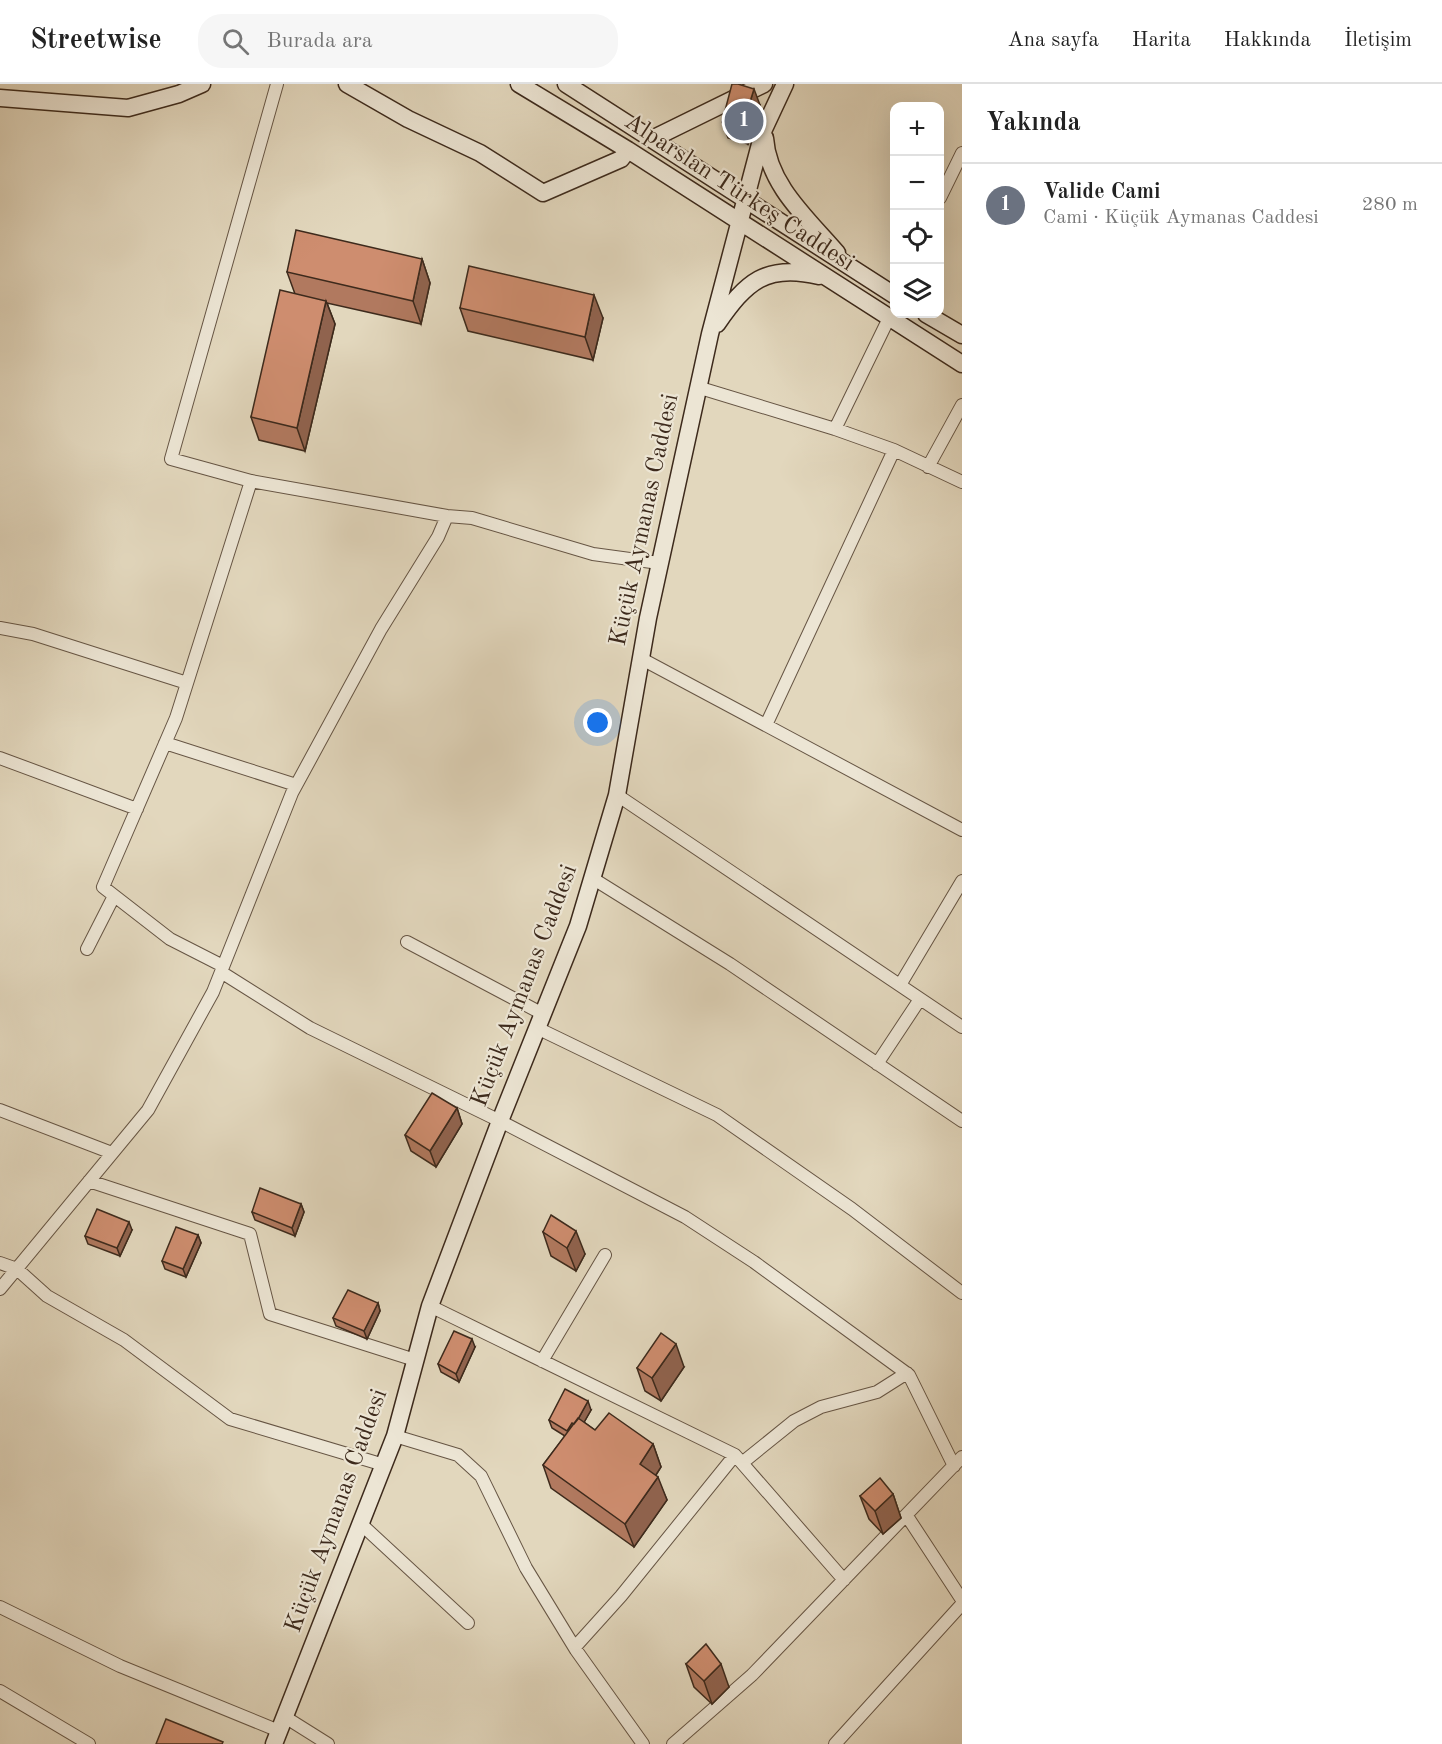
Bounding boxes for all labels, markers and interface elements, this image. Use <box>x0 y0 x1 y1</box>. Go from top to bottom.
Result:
search box <box>198 14 618 68</box>
icon: search <box>219 25 252 58</box>
text: Streetwise <box>30 27 162 55</box>
text: Burada ara <box>267 30 373 52</box>
text: Ana sayfa <box>1008 30 1099 51</box>
text: Harita <box>1132 30 1191 51</box>
text: Hakkında <box>1224 30 1311 51</box>
text: İletişim <box>1344 30 1412 51</box>
pin: 1 <box>724 99 764 144</box>
map controls <box>890 102 944 318</box>
button: + <box>890 102 944 156</box>
street label: Alparslan Türkeş Caddesi <box>620 110 858 276</box>
text: Yakında <box>986 110 1081 136</box>
button: − <box>890 156 944 210</box>
text: Valide Cami <box>1043 181 1161 203</box>
text: 1 <box>1000 195 1011 215</box>
text: 280 m <box>1362 195 1418 215</box>
text: Cami · Küçük Aymanas Caddesi <box>1043 208 1319 228</box>
button: locate <box>890 210 944 264</box>
button: layers <box>890 264 944 318</box>
street label: Küçük Aymanas Caddesi <box>607 392 683 648</box>
your location <box>583 708 612 737</box>
street label: Küçük Aymanas Caddesi <box>468 862 582 1110</box>
street label: Küçük Aymanas Caddesi <box>282 1386 392 1636</box>

